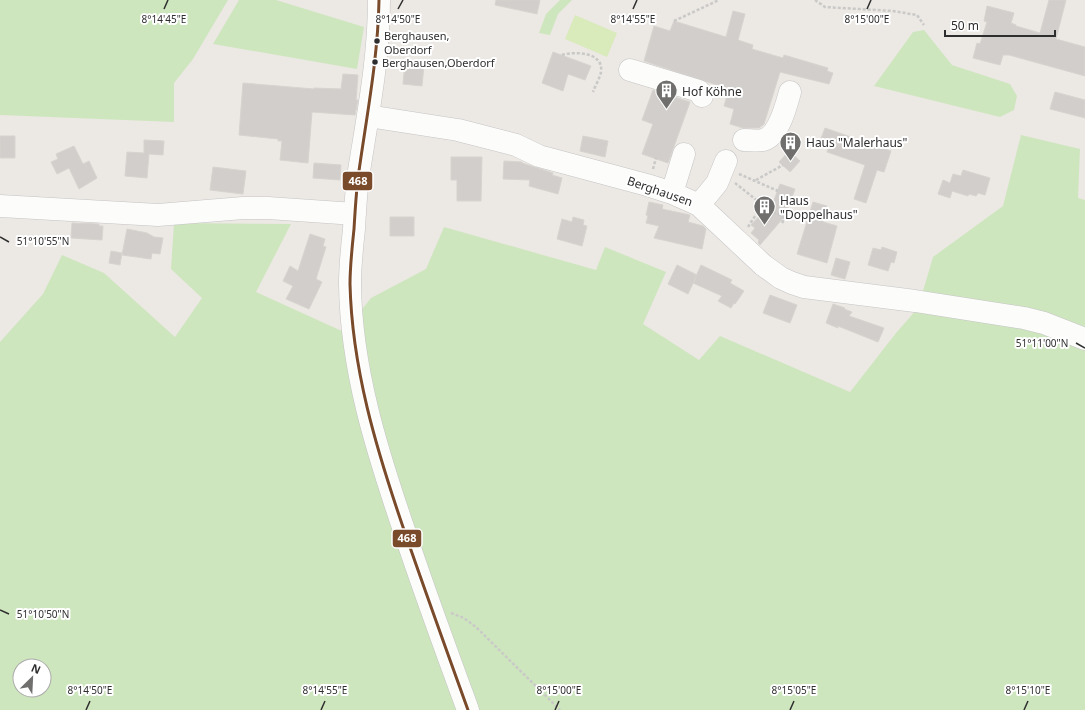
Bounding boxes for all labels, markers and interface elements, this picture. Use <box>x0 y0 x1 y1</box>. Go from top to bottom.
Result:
text: 8°14'45"E <box>142 12 186 26</box>
text: 8°14'50"E <box>376 12 420 26</box>
text: 8°14'55"E <box>611 12 655 26</box>
text: 8°15'00"E <box>845 12 889 26</box>
scale bar <box>945 12 1055 38</box>
text: 50 m <box>951 17 979 34</box>
place label: Berghausen, Oberdorf <box>384 28 450 57</box>
marker: Berghausen, Oberdorf <box>372 36 382 46</box>
place label: Berghausen,Oberdorf <box>382 55 496 70</box>
marker: Berghausen,Oberdorf <box>370 57 380 67</box>
building icon: Hof Köhne <box>653 78 679 111</box>
place label: Hof Köhne <box>682 83 742 100</box>
building icon: Haus "Malerhaus" <box>777 129 803 162</box>
place label: Haus "Malerhaus" <box>806 134 908 151</box>
line badge: 468 <box>342 171 373 191</box>
street label: Berghausen <box>625 172 695 210</box>
text: 468 <box>349 173 367 188</box>
place label: Haus "Doppelhaus" <box>780 192 858 223</box>
building icon: Haus "Doppelhaus" <box>752 194 778 227</box>
text: 51°10'55"N <box>17 234 69 248</box>
text: 51°11'00"N <box>1016 336 1068 350</box>
line badge: 468 <box>392 529 422 548</box>
text: 468 <box>398 530 416 545</box>
text: 51°10'50"N <box>17 607 69 621</box>
north arrow <box>12 658 52 698</box>
text: N <box>29 660 43 677</box>
text: 8°14'50"E <box>68 683 112 697</box>
text: 8°14'55"E <box>303 683 347 697</box>
text: 8°15'00"E <box>537 683 581 697</box>
text: 8°15'05"E <box>772 683 816 697</box>
text: 8°15'10"E <box>1006 683 1050 697</box>

